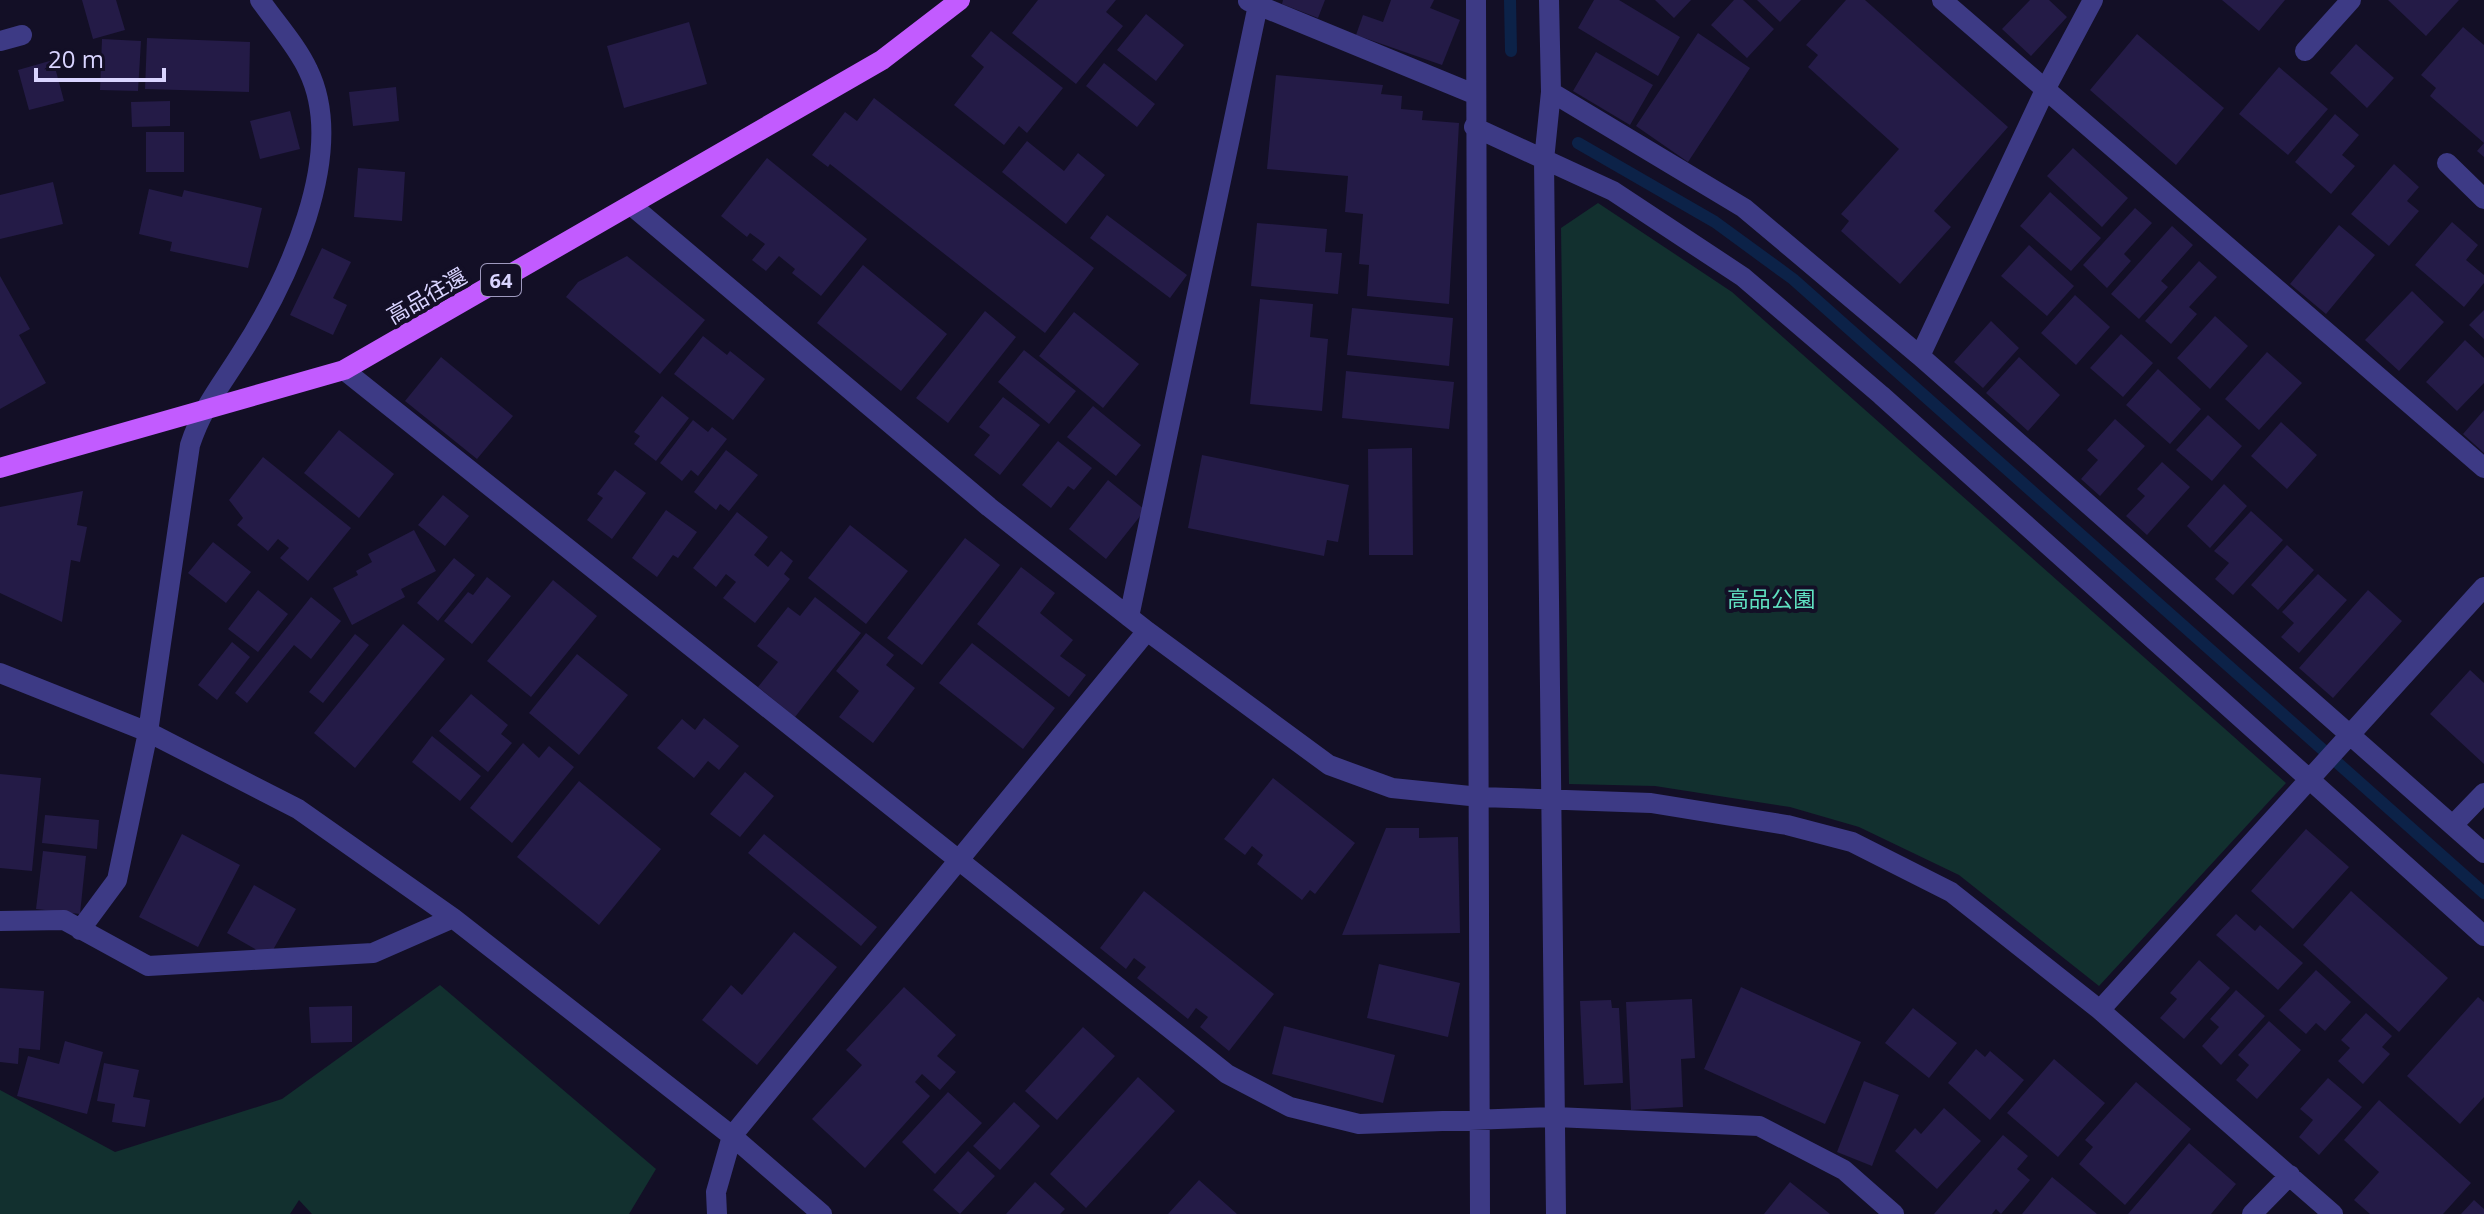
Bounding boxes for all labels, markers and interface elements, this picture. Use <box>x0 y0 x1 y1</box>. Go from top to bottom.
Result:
scale bar <box>36 32 164 82</box>
text: 20 m <box>48 42 104 75</box>
street label: 高品往還 <box>380 260 472 330</box>
road number: 64 <box>481 264 521 296</box>
park label: 高品公園 <box>1727 583 1815 613</box>

